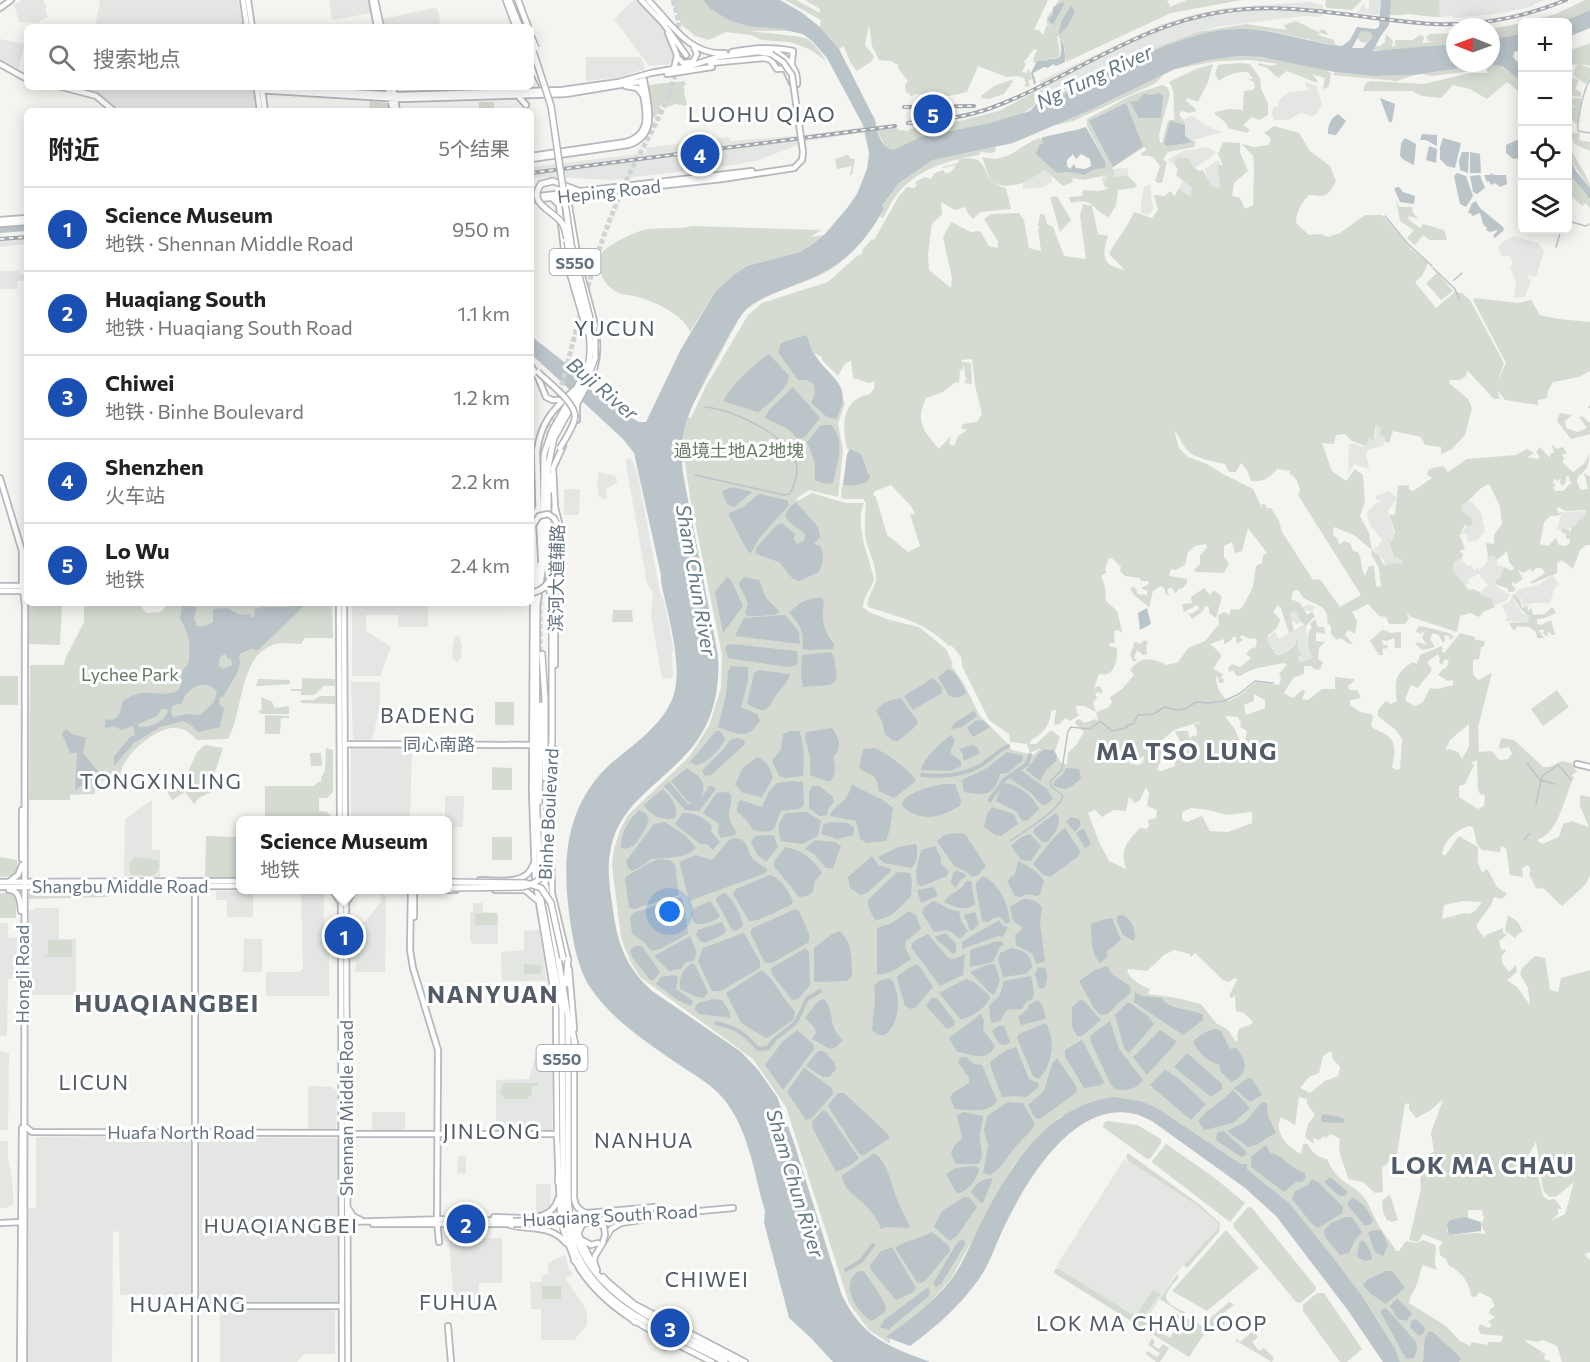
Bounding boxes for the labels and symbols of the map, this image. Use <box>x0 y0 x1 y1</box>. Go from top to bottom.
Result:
north arrow <box>1446 18 1500 72</box>
water label: Ng Tung River <box>1032 38 1157 113</box>
pin: 5 <box>914 92 952 136</box>
district label: LUOHU QIAO <box>688 101 836 126</box>
pin: 4 <box>680 132 720 176</box>
street label: Heping Road <box>556 175 662 207</box>
road number: S550 <box>550 249 600 275</box>
district label: YUCUN <box>574 315 656 340</box>
water label: Buji River <box>563 351 644 425</box>
park label: 過境土地A2地塊 <box>674 439 804 461</box>
water label: Sham Chun River <box>672 502 722 659</box>
street label: 滨河大道辅路 <box>544 524 568 632</box>
park label: Lychee Park <box>81 663 179 685</box>
district label: BADENG <box>380 702 476 727</box>
street label: 同心南路 <box>403 733 475 755</box>
district label: MA TSO LUNG <box>1096 736 1278 765</box>
street label: Binhe Boulevard <box>534 748 562 880</box>
district label: TONGXINLING <box>80 768 242 793</box>
street label: Shangbu Middle Road <box>32 875 208 897</box>
your location <box>655 897 684 926</box>
pin: 1 <box>324 914 364 958</box>
street label: Hongli Road <box>11 925 33 1024</box>
district label: NANYUAN <box>427 979 559 1008</box>
district label: HUAQIANGBEI <box>74 988 260 1017</box>
street label: Shennan Middle Road <box>335 1020 357 1196</box>
road number: S550 <box>536 1045 588 1071</box>
district label: LICUN <box>59 1069 129 1094</box>
water label: Sham Chun River <box>762 1106 830 1261</box>
district label: JINLONG <box>443 1118 541 1143</box>
street label: Huafa North Road <box>107 1121 255 1143</box>
district label: NANHUA <box>594 1127 694 1152</box>
district label: LOK MA CHAU <box>1391 1150 1575 1179</box>
street label: Huaqiang South Road <box>522 1199 698 1231</box>
pin: 2 <box>446 1202 486 1246</box>
district label: HUAQIANGBEI <box>204 1213 358 1237</box>
district label: CHIWEI <box>665 1266 749 1291</box>
district label: FUHUA <box>419 1289 499 1314</box>
district label: HUAHANG <box>130 1291 246 1316</box>
pin: 3 <box>650 1306 690 1350</box>
district label: LOK MA CHAU LOOP <box>1036 1310 1268 1335</box>

